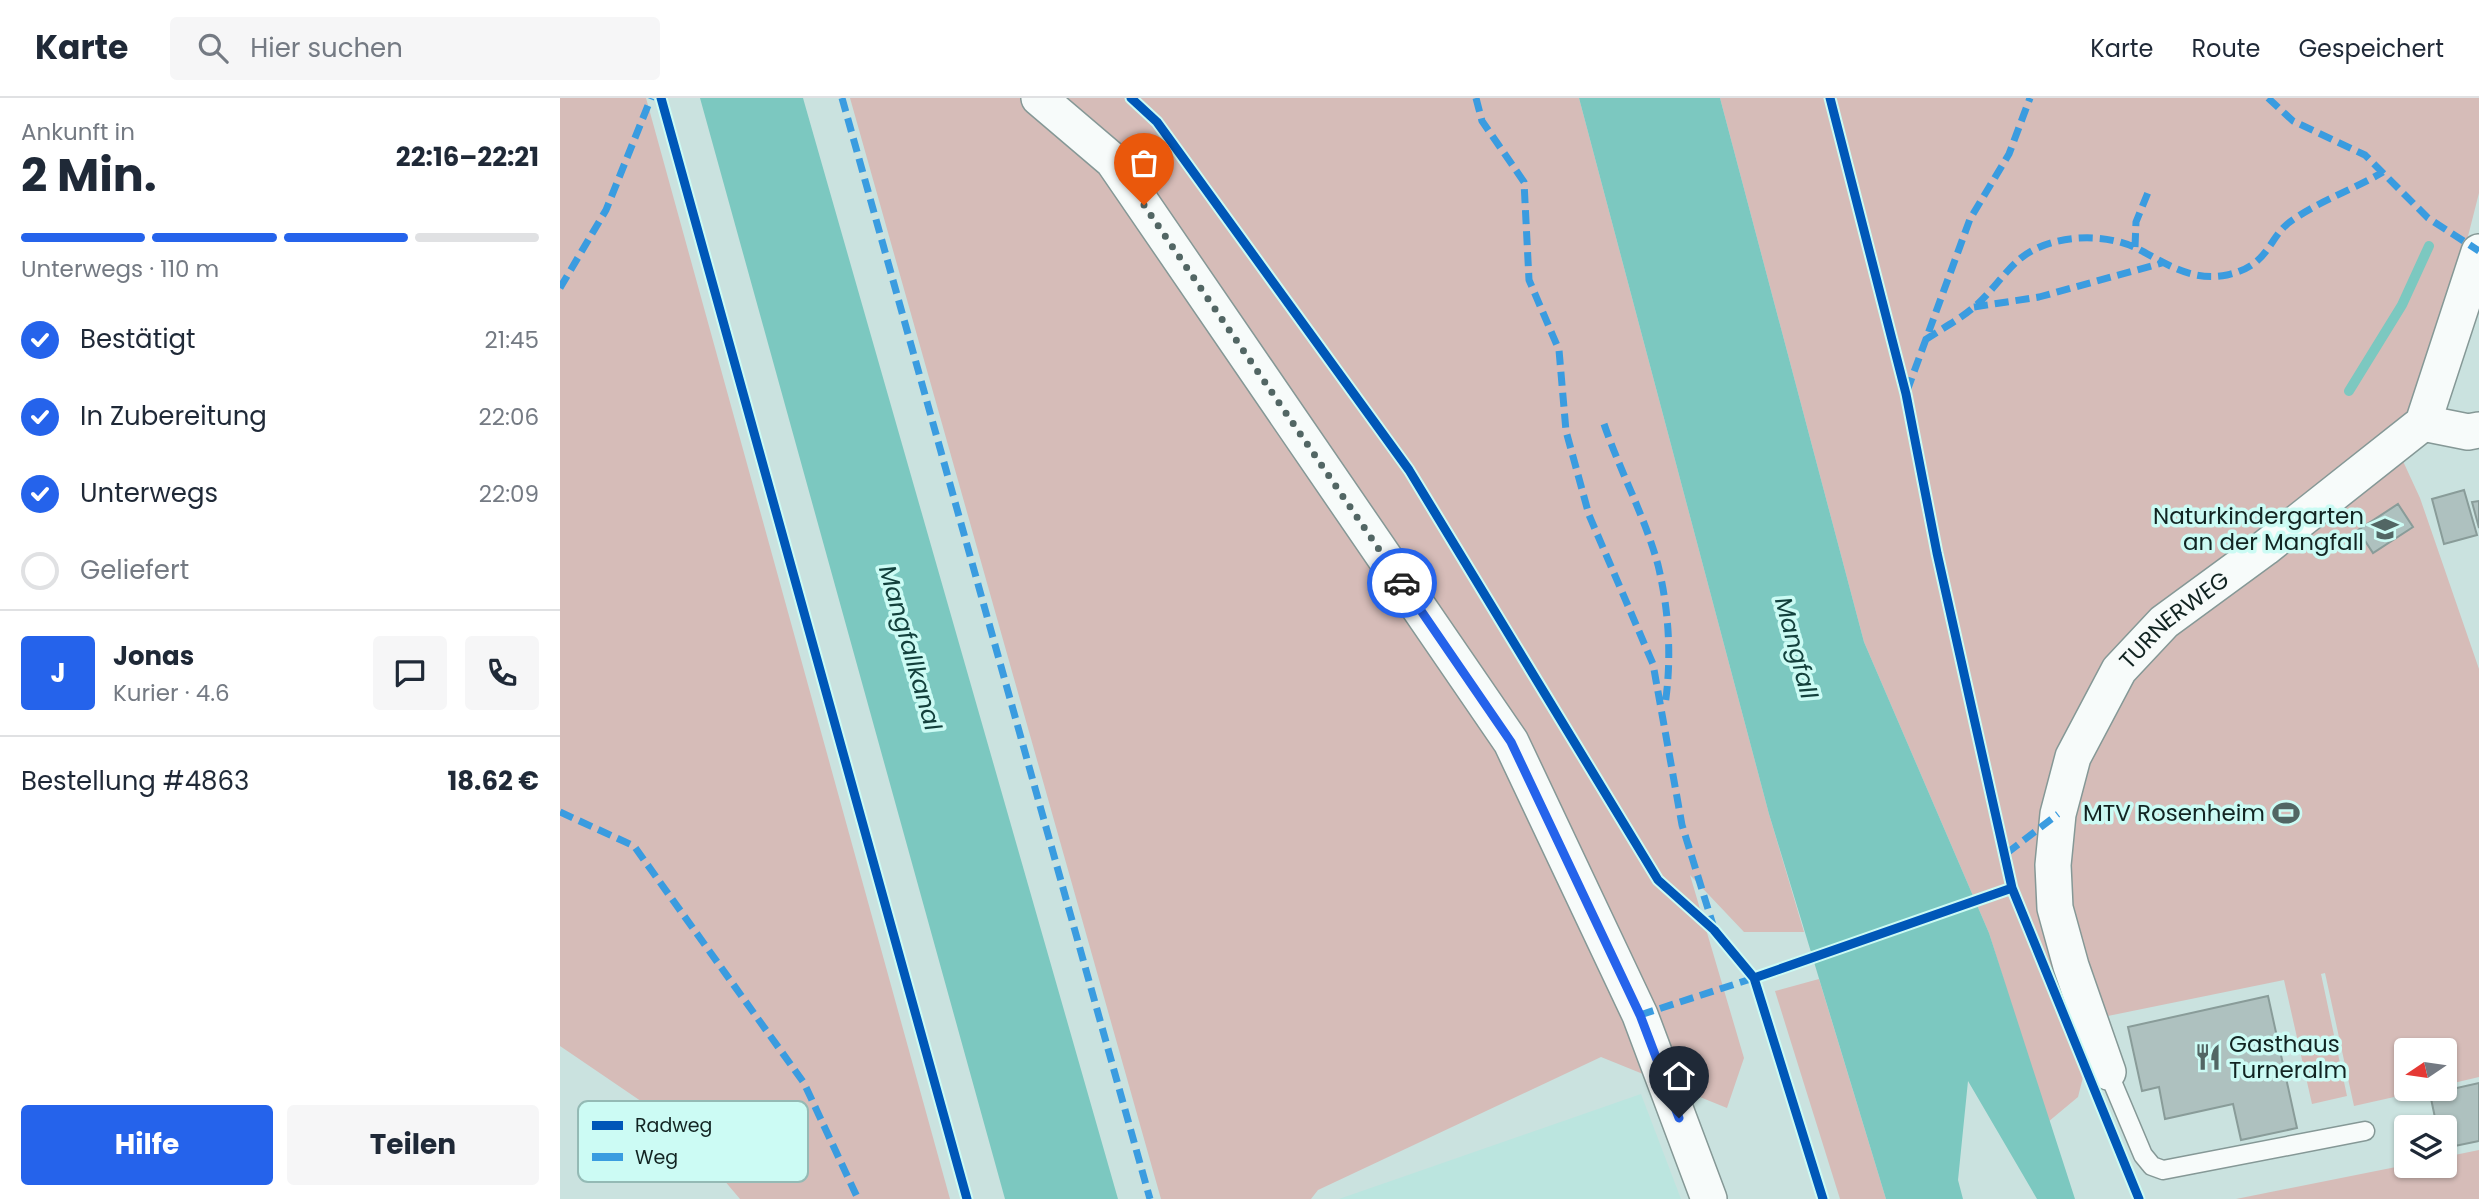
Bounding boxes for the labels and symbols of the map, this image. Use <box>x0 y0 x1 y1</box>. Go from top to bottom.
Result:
pin <box>1114 133 1174 205</box>
place label: Naturkindergarten an der Mangfall <box>2153 500 2364 558</box>
school or university icon: Naturkindergarten an der Mangfall <box>2370 514 2400 544</box>
courier <box>1367 548 1437 618</box>
water label: Mangfallkanal <box>871 561 950 734</box>
street label: TURNERWEG <box>2112 563 2236 676</box>
water label: Mangfall <box>1767 593 1826 703</box>
place label: MTV Rosenheim <box>2083 797 2265 829</box>
sports icon: MTV Rosenheim <box>2271 798 2301 828</box>
place label: Gasthaus Turneralm <box>2229 1028 2347 1086</box>
north arrow <box>2394 1038 2457 1101</box>
restaurant icon: Gasthaus Turneralm <box>2193 1042 2223 1072</box>
pin <box>1649 1046 1709 1118</box>
legend <box>578 1101 808 1182</box>
text: Radweg <box>635 1112 712 1139</box>
text: Weg <box>635 1144 678 1171</box>

